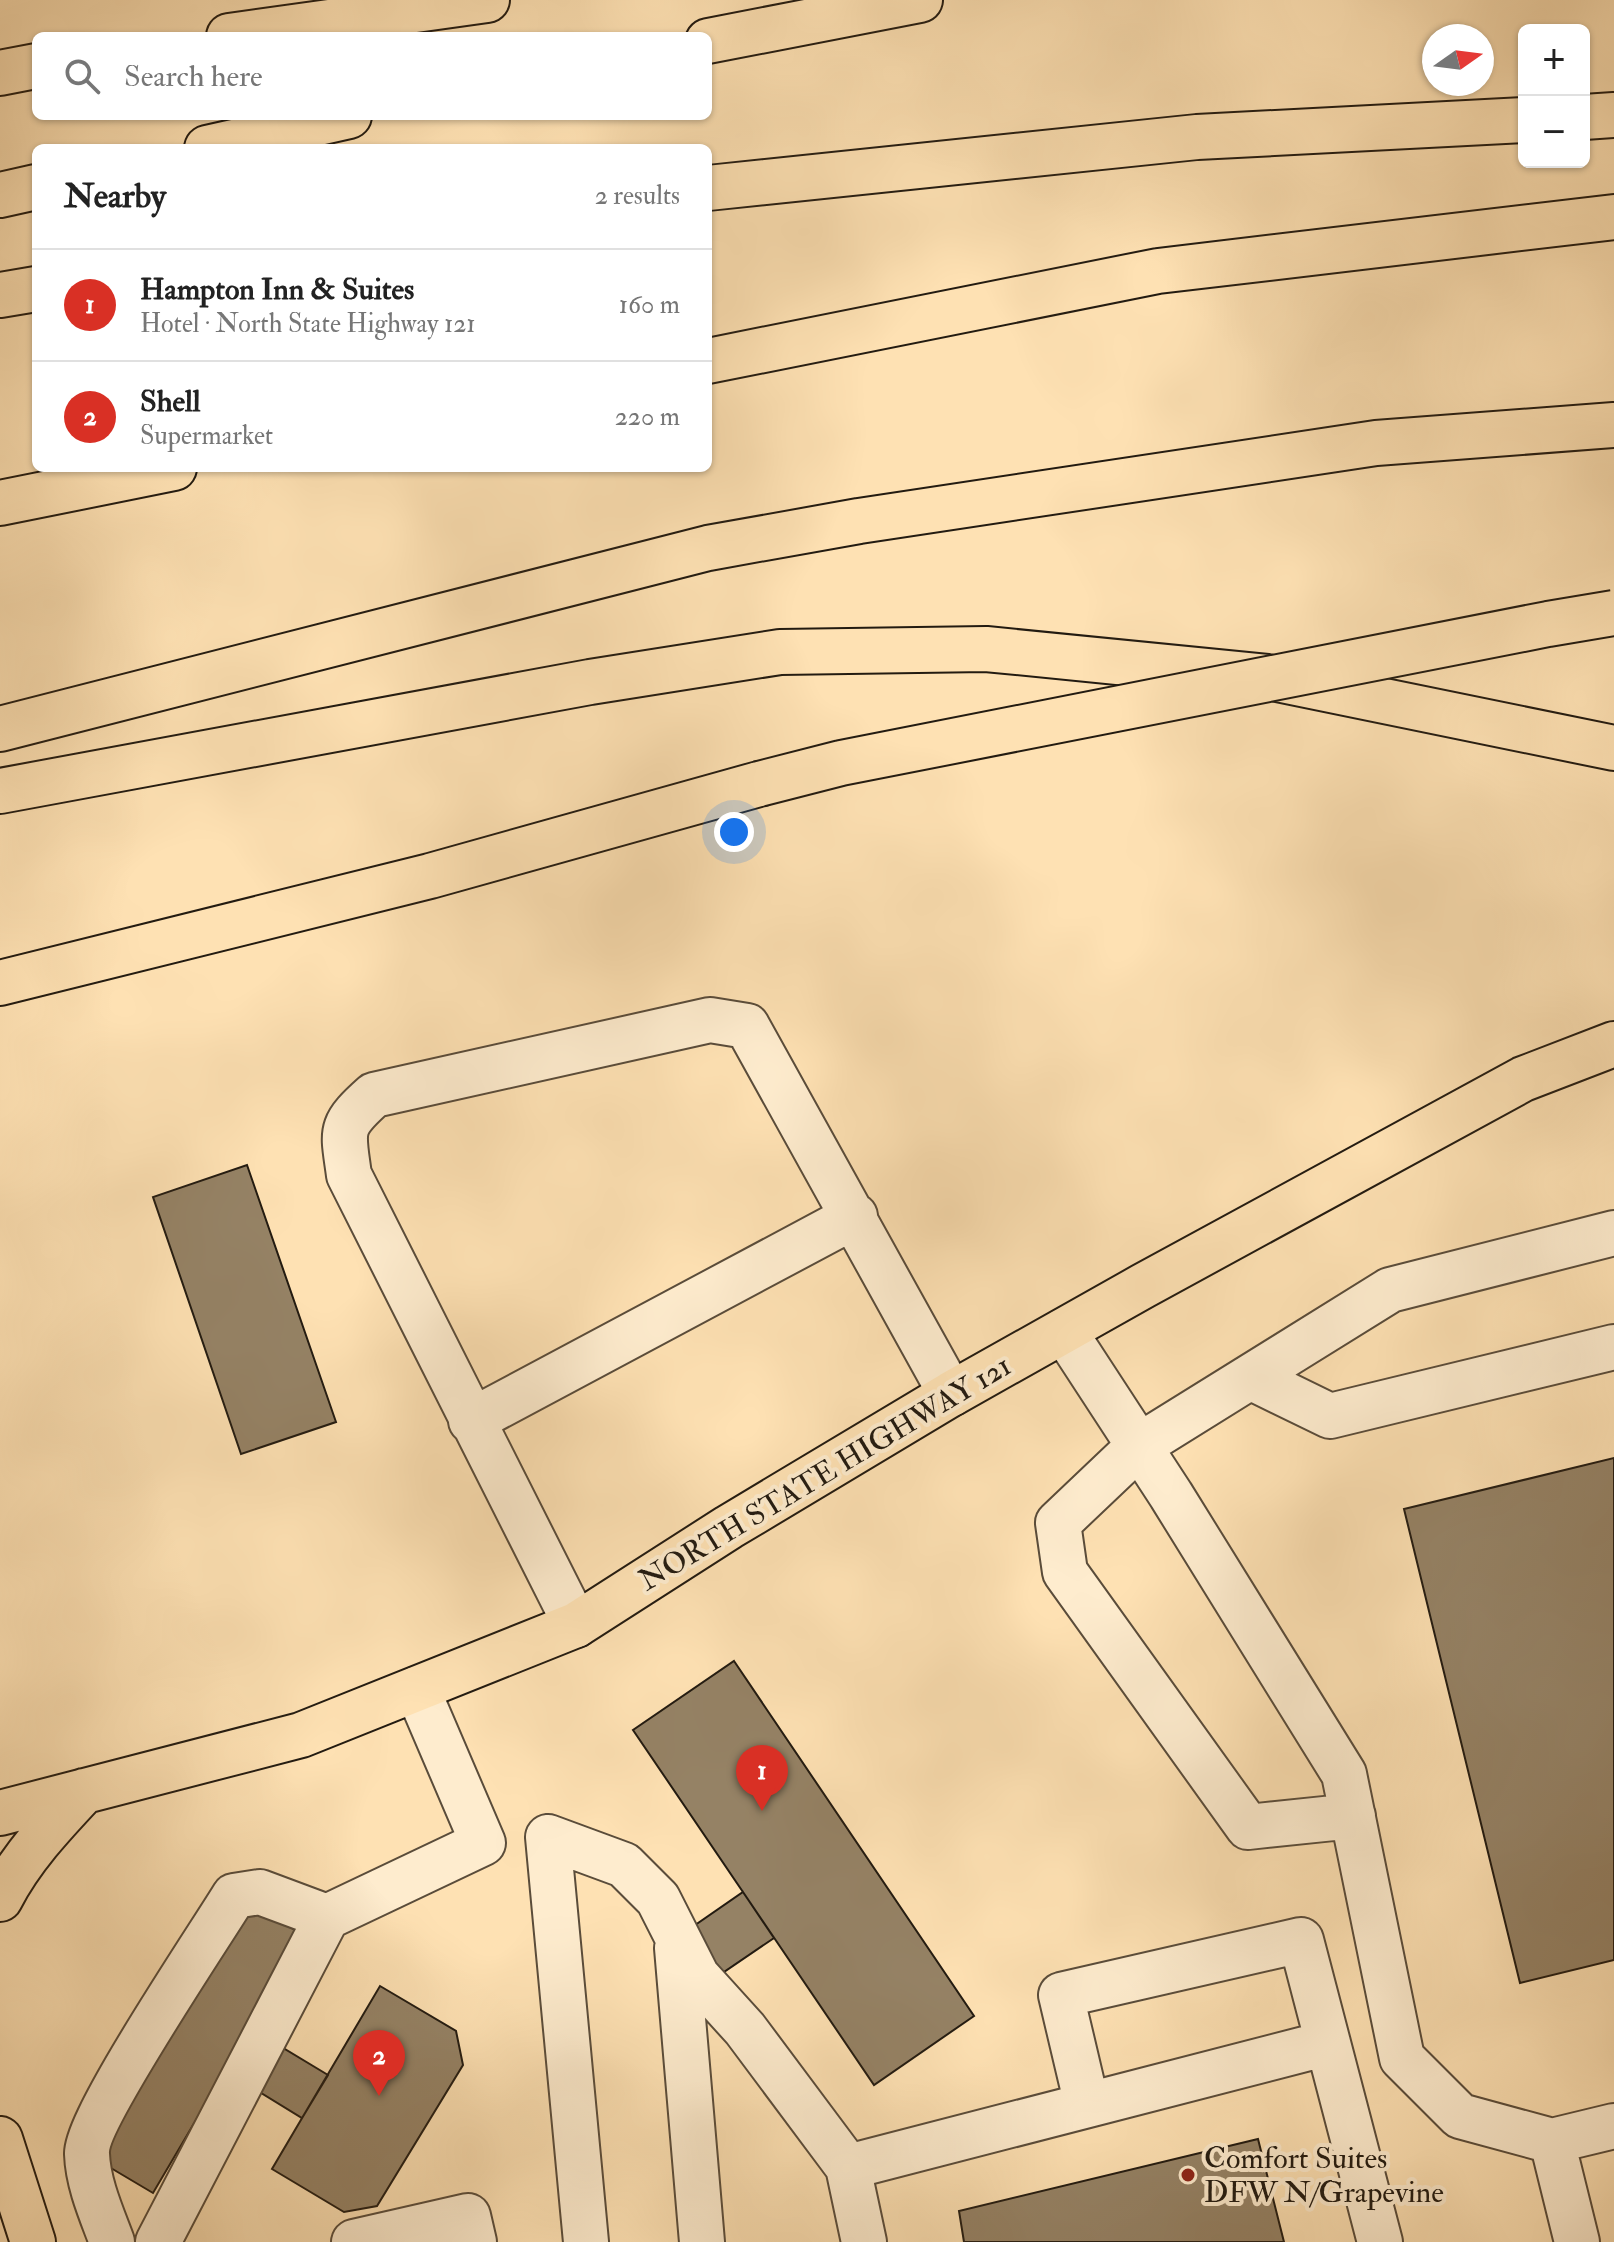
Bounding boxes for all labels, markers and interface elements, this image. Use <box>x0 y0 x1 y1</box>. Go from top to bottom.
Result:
north arrow <box>1422 24 1494 96</box>
map controls <box>1518 24 1590 168</box>
button: + <box>1518 24 1590 96</box>
search box <box>32 32 712 120</box>
icon: search <box>60 54 104 98</box>
text: Search here <box>124 58 263 95</box>
button: − <box>1518 96 1590 168</box>
text: Nearby <box>64 175 166 218</box>
text: 2 results <box>595 180 680 212</box>
text: Hampton Inn & Suites <box>140 271 414 308</box>
text: 1 <box>85 289 95 321</box>
text: 160 m <box>619 289 680 321</box>
text: Hotel · North State Highway 121 <box>140 308 476 340</box>
text: Shell <box>140 383 200 420</box>
text: 2 <box>83 401 97 433</box>
text: 220 m <box>615 401 680 433</box>
text: Supermarket <box>140 420 273 452</box>
your location <box>714 812 754 852</box>
street label: NORTH STATE HIGHWAY 121 <box>632 1347 1018 1599</box>
pin: 1 <box>736 1745 788 1811</box>
pin: 2 <box>353 2030 405 2096</box>
place label: Comfort Suites DFW N/Grapevine <box>1204 2140 1444 2211</box>
marker: Comfort Suites DFW N/Grapevine <box>1179 2166 1197 2184</box>

